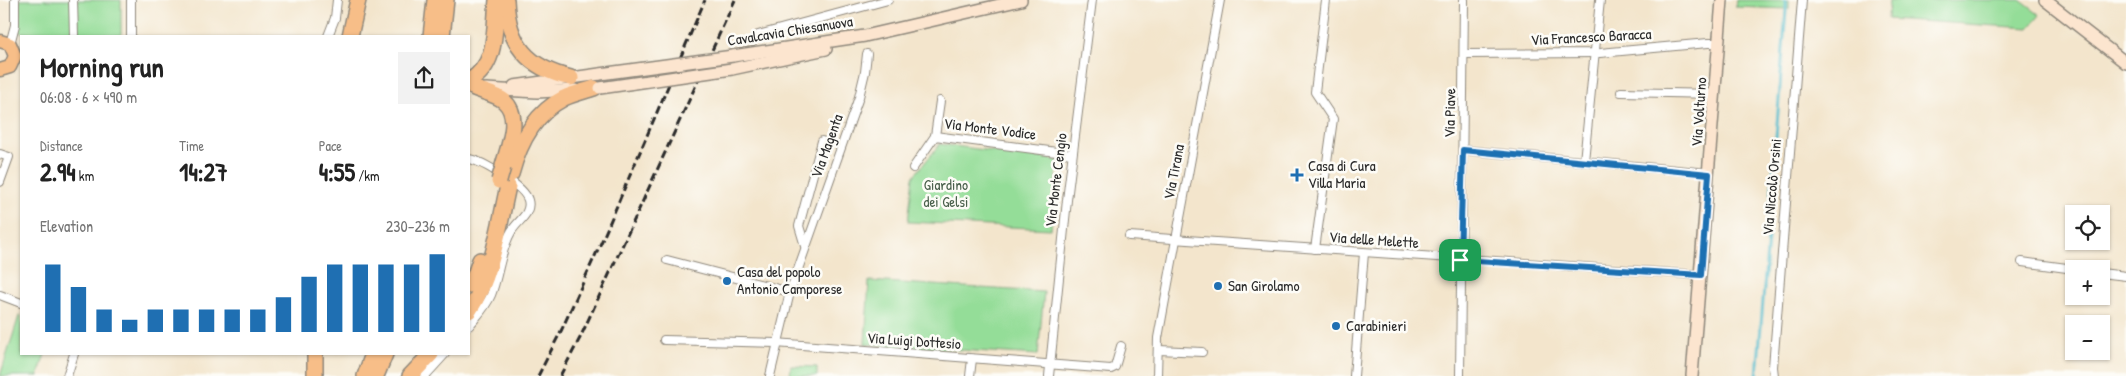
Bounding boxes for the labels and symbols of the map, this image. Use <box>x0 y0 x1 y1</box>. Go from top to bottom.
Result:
street label: Cavalcavia Chiesanuova <box>726 10 854 51</box>
street label: Via Francesco Baracca <box>1530 23 1652 50</box>
street label: Via Volturno <box>1686 77 1711 147</box>
street label: Via Piave <box>1439 88 1460 138</box>
street label: Via Magenta <box>805 111 848 181</box>
street label: Via Monte Vodice <box>943 112 1037 145</box>
street label: Via Monte Cengio <box>1039 132 1072 228</box>
street label: Via Niccolò Orsini <box>1757 138 1786 236</box>
street label: Via Tirana <box>1158 142 1189 201</box>
place label: Casa di Cura Villa Maria <box>1308 155 1376 193</box>
marker: Casa di Cura Villa Maria <box>1290 168 1304 182</box>
park label: Giardino dei Gelsi <box>924 174 968 212</box>
street label: Via delle Melette <box>1328 226 1420 253</box>
pin <box>1439 239 1481 281</box>
place label: Casa del popolo Antonio Camporese <box>737 261 842 299</box>
marker: Casa del popolo Antonio Camporese <box>721 275 733 287</box>
place label: San Girolamo <box>1228 275 1300 296</box>
marker: San Girolamo <box>1212 280 1224 292</box>
place label: Carabinieri <box>1346 315 1407 336</box>
marker: Carabinieri <box>1330 320 1342 332</box>
street label: Via Luigi Dottesio <box>866 327 962 354</box>

